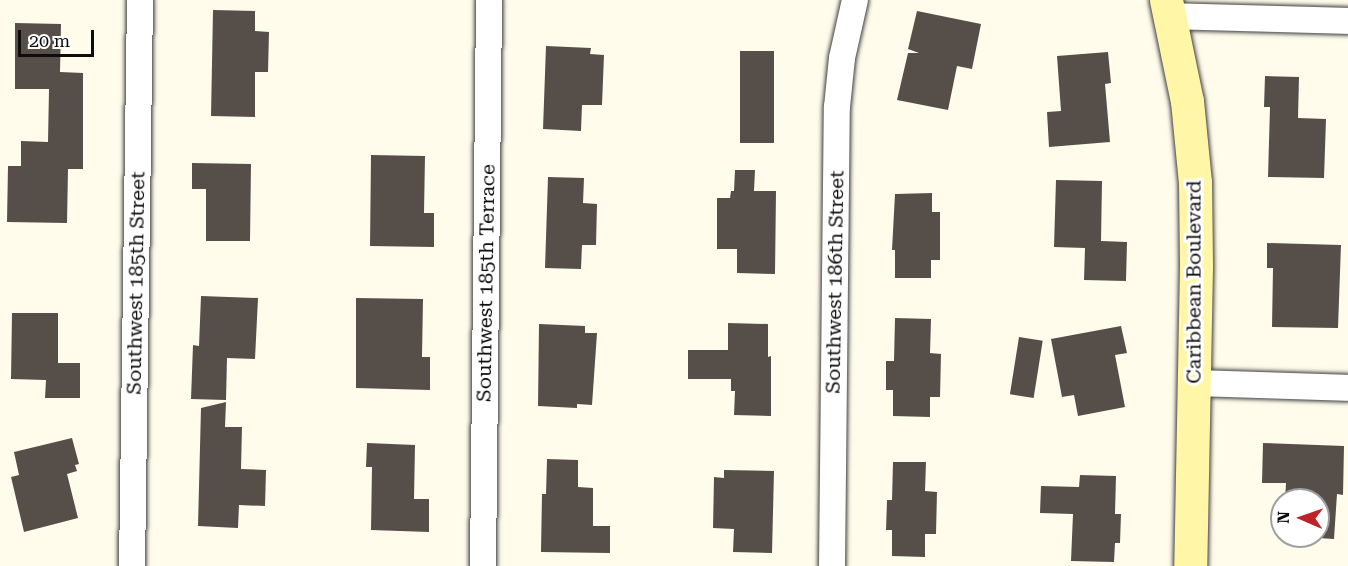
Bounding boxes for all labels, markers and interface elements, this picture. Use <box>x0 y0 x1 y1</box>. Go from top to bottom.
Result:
scale bar <box>21 18 98 56</box>
text: 20 m <box>29 30 70 51</box>
street label: Southwest 185th Terrace <box>472 164 500 402</box>
street label: Southwest 186th Street <box>821 170 849 394</box>
street label: Southwest 185th Street <box>122 171 150 395</box>
street label: Caribbean Boulevard <box>1182 180 1206 384</box>
north arrow <box>1270 488 1330 548</box>
text: N <box>1274 511 1293 524</box>

